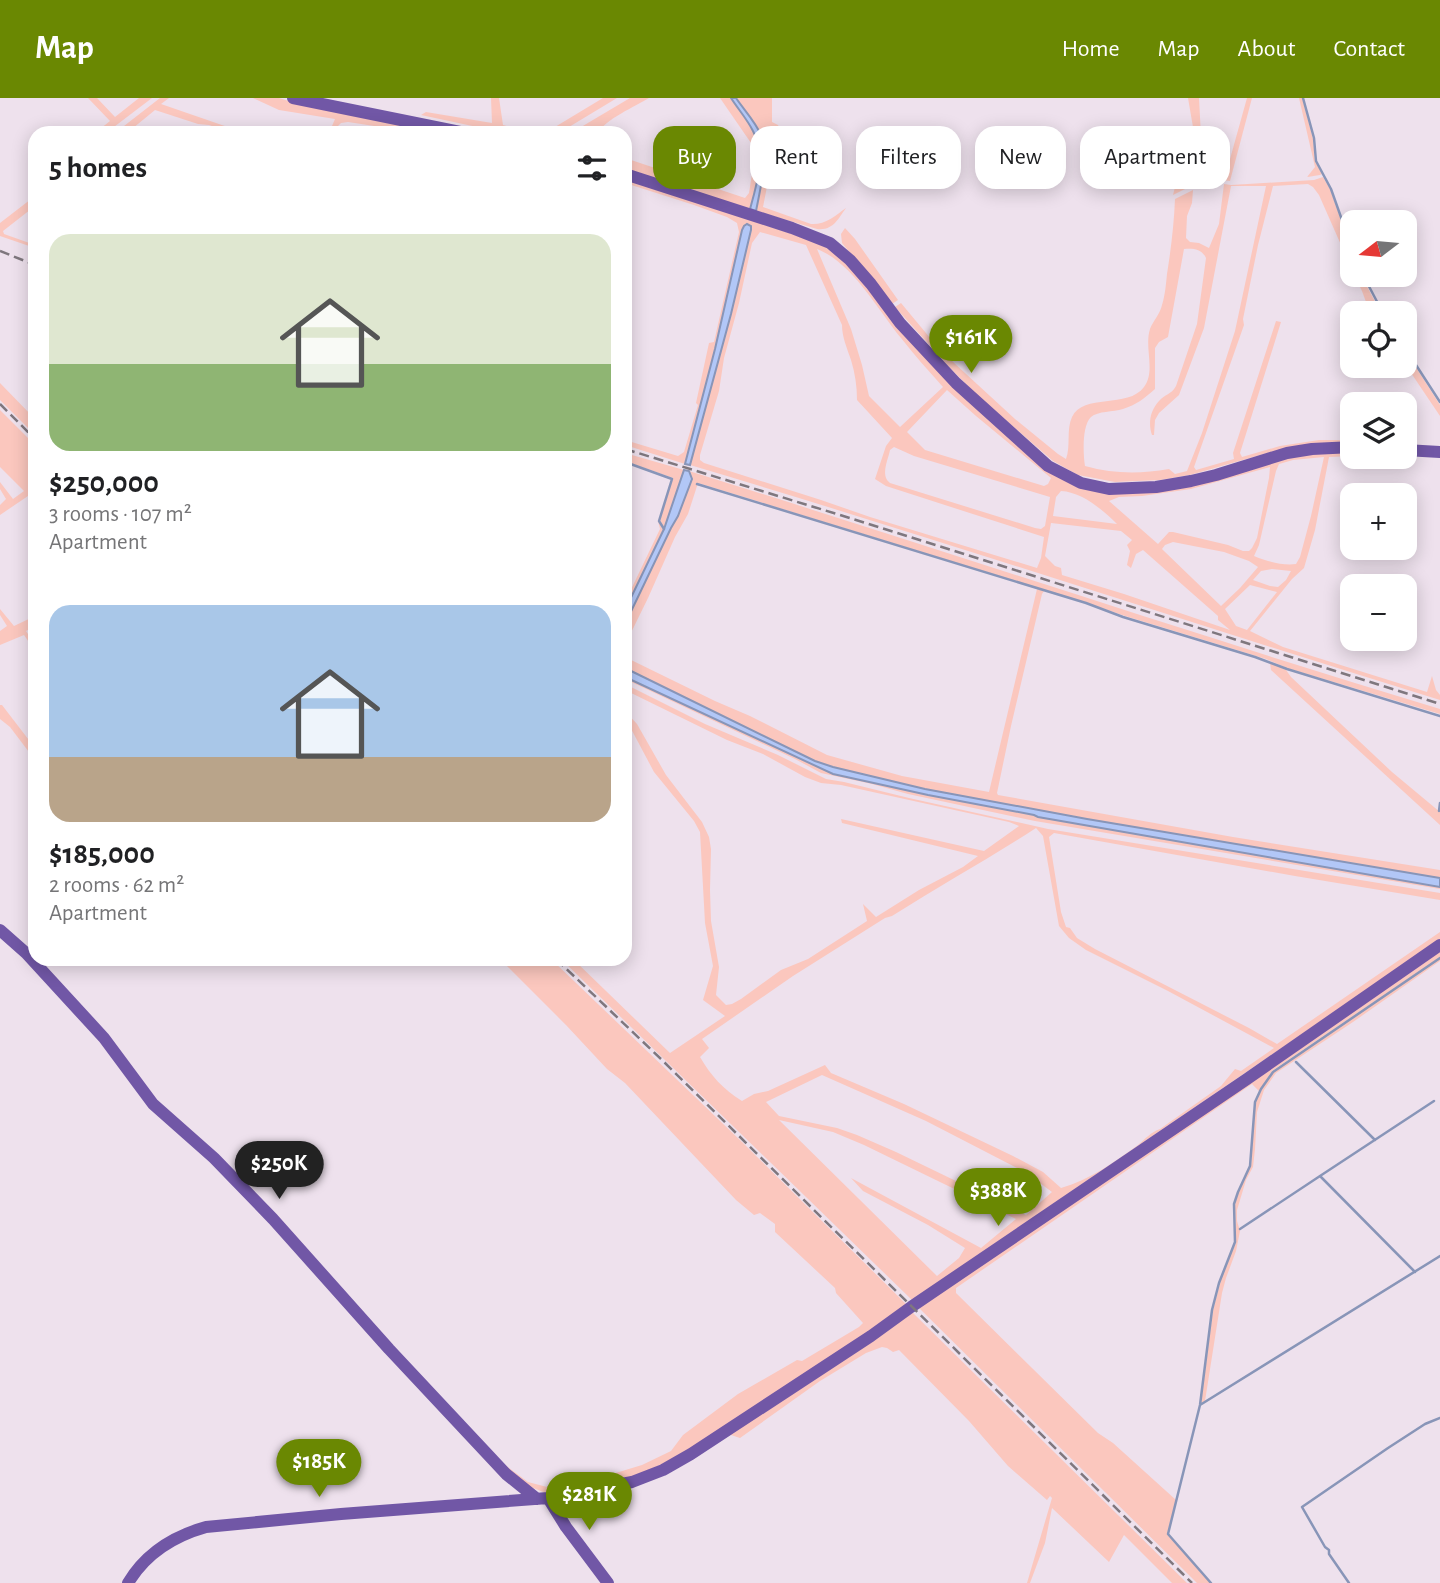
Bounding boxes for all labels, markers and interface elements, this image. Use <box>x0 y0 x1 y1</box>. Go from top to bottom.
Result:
text: Map <box>35 32 94 65</box>
text: Home <box>1062 37 1120 61</box>
text: Map <box>1158 37 1200 61</box>
text: About <box>1238 37 1295 61</box>
text: Contact <box>1333 37 1405 61</box>
chip: Buy <box>653 126 736 189</box>
chip: Rent <box>750 126 842 189</box>
chip: Filters <box>856 126 961 189</box>
chip: New <box>975 126 1066 189</box>
chip: Apartment <box>1080 126 1230 189</box>
icon: filters <box>573 149 611 187</box>
text: 5 homes <box>49 153 147 183</box>
north arrow <box>1340 210 1418 287</box>
map controls <box>1340 210 1417 651</box>
icon: home <box>267 280 393 406</box>
button: locate <box>1340 301 1417 378</box>
pin: $161K <box>922 316 1020 375</box>
text: $161K <box>945 326 997 349</box>
button: layers <box>1340 392 1417 469</box>
text: $250,000 <box>49 468 159 498</box>
button: + <box>1340 483 1417 560</box>
text: 3 rooms · 107 m² <box>49 503 192 526</box>
text: Apartment <box>49 531 147 554</box>
button: − <box>1340 574 1417 651</box>
icon: home <box>267 651 393 777</box>
text: $185,000 <box>49 839 155 869</box>
text: 2 rooms · 62 m² <box>49 874 184 897</box>
text: Apartment <box>49 902 147 925</box>
pin: $250K <box>230 1142 328 1201</box>
text: $250K <box>251 1152 307 1175</box>
pin: $388K <box>949 1168 1047 1228</box>
text: $388K <box>970 1179 1026 1202</box>
pin: $185K <box>270 1440 368 1499</box>
text: $185K <box>292 1450 346 1473</box>
pin: $281K <box>540 1472 638 1532</box>
text: $281K <box>562 1483 616 1506</box>

